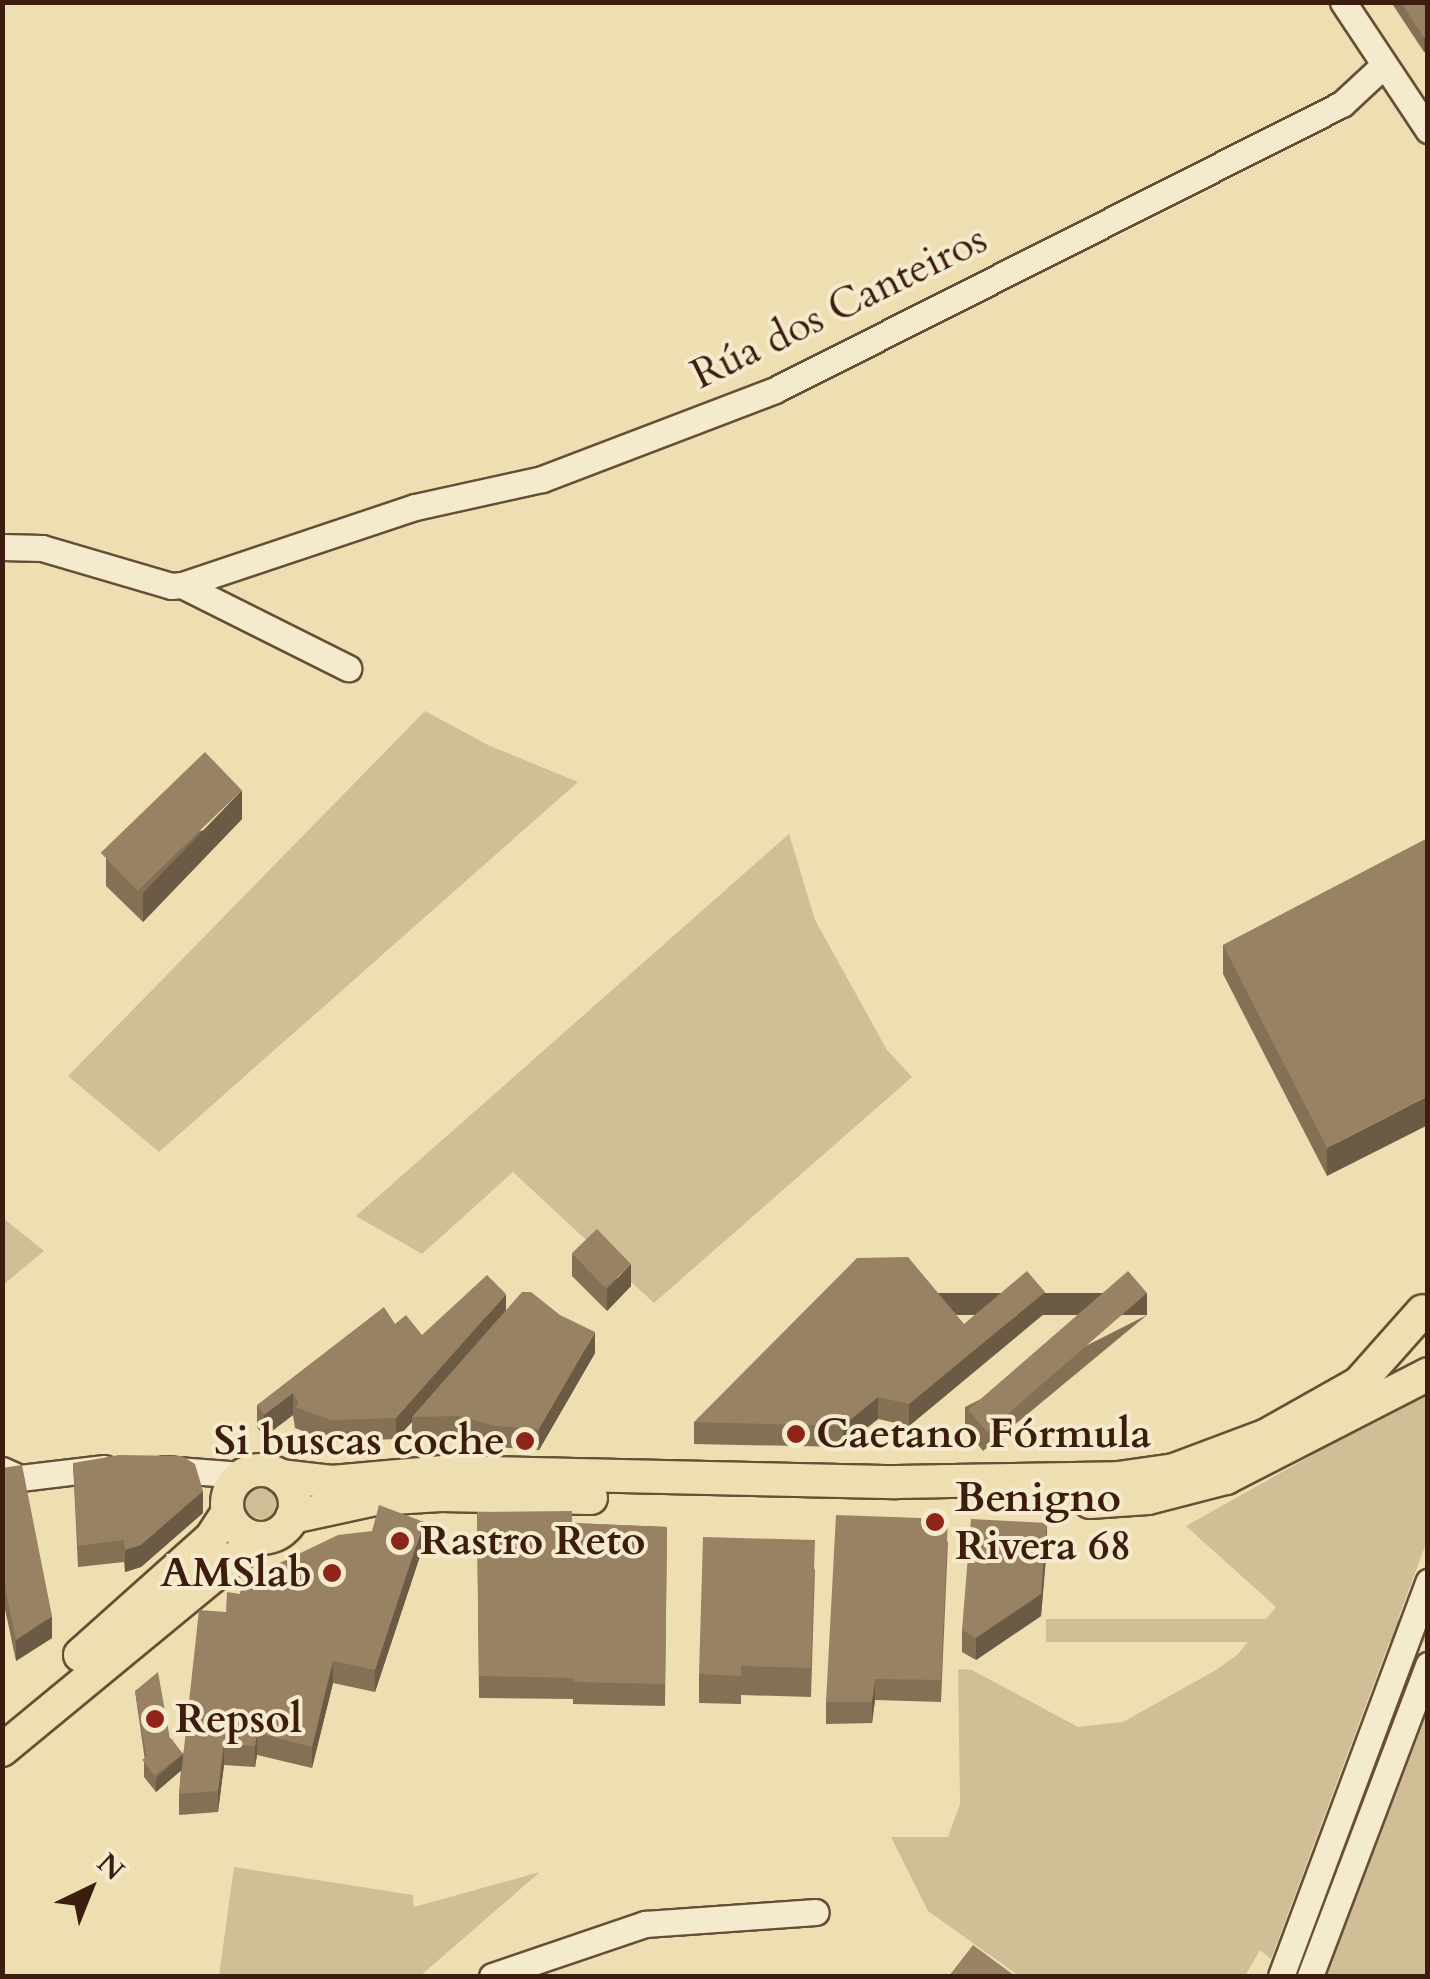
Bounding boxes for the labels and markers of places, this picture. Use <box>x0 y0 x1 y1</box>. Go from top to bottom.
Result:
place label: Caetano Fórmula <box>816 1409 1151 1459</box>
place label: Si buscas coche <box>214 1416 505 1466</box>
marker: Caetano Fórmula <box>785 1423 807 1445</box>
marker: Si buscas coche <box>514 1430 536 1452</box>
place label: Benigno Rivera 68 <box>955 1473 1131 1572</box>
marker: Benigno Rivera 68 <box>924 1511 946 1533</box>
place label: Rastro Reto <box>420 1516 646 1566</box>
marker: Rastro Reto <box>389 1530 411 1552</box>
place label: AMSlab <box>160 1548 312 1598</box>
marker: AMSlab <box>321 1562 343 1584</box>
place label: Repsol <box>175 1694 302 1744</box>
marker: Repsol <box>144 1708 166 1730</box>

